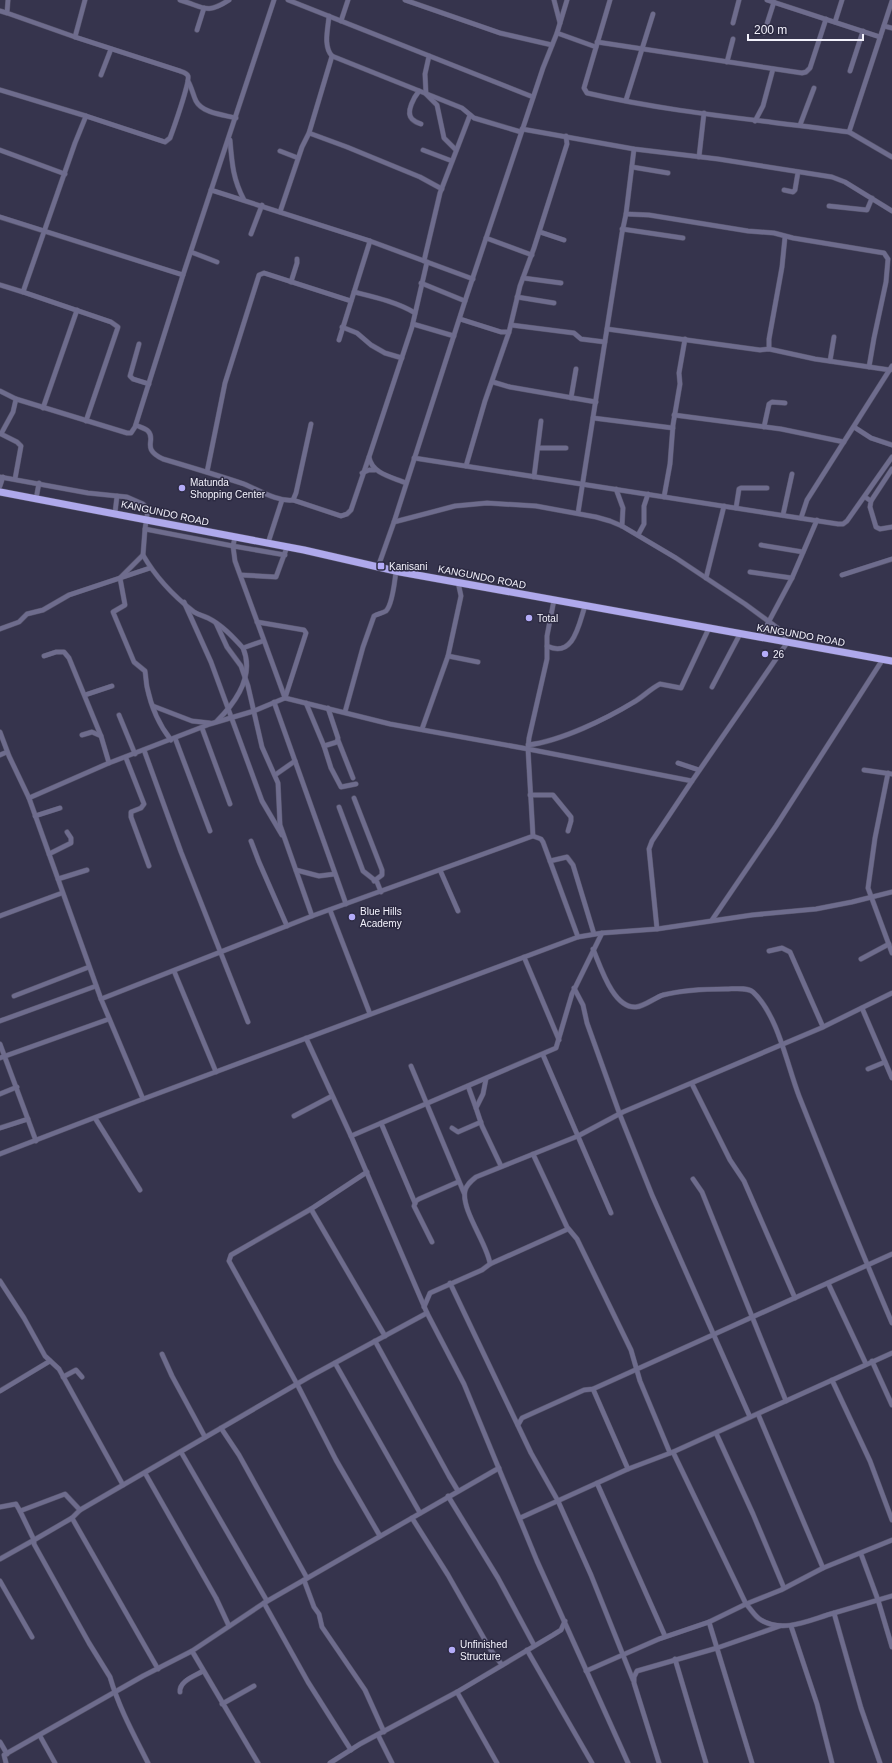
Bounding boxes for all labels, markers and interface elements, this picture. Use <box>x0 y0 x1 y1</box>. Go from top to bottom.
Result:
scale bar <box>748 16 863 42</box>
text: 200 m <box>754 23 787 37</box>
place label: Matunda Shopping Center <box>190 477 266 500</box>
marker: Matunda Shopping Center <box>177 483 187 493</box>
street label: KANGUNDO ROAD <box>120 498 210 528</box>
marker: Kanisani <box>376 561 386 571</box>
place label: Kanisani <box>389 561 427 572</box>
street label: KANGUNDO ROAD <box>437 563 527 591</box>
marker: Total <box>524 613 534 623</box>
place label: Total <box>537 613 558 624</box>
street label: KANGUNDO ROAD <box>756 622 846 648</box>
marker: 26 <box>760 649 770 659</box>
place label: 26 <box>773 649 785 660</box>
place label: Blue Hills Academy <box>360 906 402 929</box>
marker: Blue Hills Academy <box>347 912 357 922</box>
place label: Unfinished Structure <box>460 1639 507 1662</box>
marker: Unfinished Structure <box>447 1645 457 1655</box>

